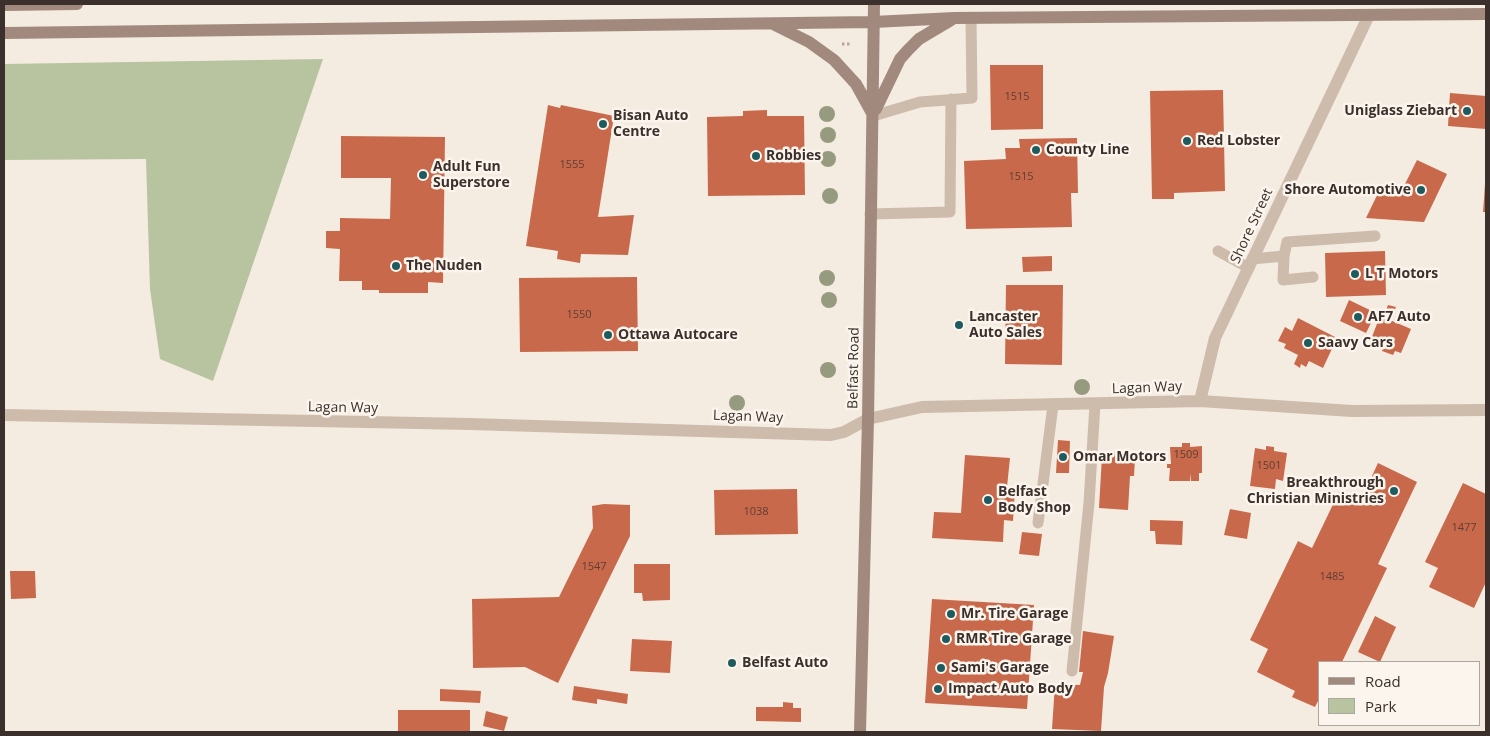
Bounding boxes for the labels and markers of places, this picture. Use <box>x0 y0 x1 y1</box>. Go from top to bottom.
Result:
place label: Uniglass Ziebart <box>1344 103 1457 119</box>
marker: Uniglass Ziebart <box>1461 105 1473 117</box>
place label: Bisan Auto Centre <box>613 108 689 140</box>
marker: Bisan Auto Centre <box>597 118 609 130</box>
place label: Red Lobster <box>1197 133 1280 149</box>
marker: Red Lobster <box>1181 135 1193 147</box>
place label: County Line <box>1046 142 1129 158</box>
marker: County Line <box>1030 144 1042 156</box>
place label: Robbies <box>766 148 821 164</box>
marker: Robbies <box>750 150 762 162</box>
place label: Adult Fun Superstore <box>433 159 510 192</box>
marker: Adult Fun Superstore <box>417 169 429 181</box>
place label: Shore Automotive <box>1285 182 1411 198</box>
marker: Shore Automotive <box>1415 184 1427 196</box>
place label: The Nuden <box>406 258 482 274</box>
marker: The Nuden <box>390 260 402 272</box>
place label: L T Motors <box>1365 266 1438 282</box>
marker: L T Motors <box>1349 268 1361 280</box>
place label: Lancaster Auto Sales <box>969 309 1042 342</box>
place label: AF7 Auto <box>1368 309 1431 325</box>
marker: AF7 Auto <box>1352 311 1364 323</box>
marker: Lancaster Auto Sales <box>953 319 965 331</box>
place label: Ottawa Autocare <box>618 327 738 343</box>
marker: Ottawa Autocare <box>602 329 614 341</box>
place label: Saavy Cars <box>1318 335 1393 351</box>
marker: Saavy Cars <box>1302 337 1314 349</box>
place label: Omar Motors <box>1073 449 1166 465</box>
marker: Omar Motors <box>1057 451 1069 463</box>
place label: Breakthrough Christian Ministries <box>1247 475 1384 508</box>
place label: Belfast Body Shop <box>998 484 1071 516</box>
marker: Breakthrough Christian Ministries <box>1388 485 1400 497</box>
marker: Belfast Body Shop <box>982 494 994 506</box>
place label: Mr. Tire Garage <box>961 606 1068 622</box>
marker: Mr. Tire Garage <box>945 608 957 620</box>
place label: RMR Tire Garage <box>956 631 1072 647</box>
marker: RMR Tire Garage <box>940 633 952 645</box>
place label: Belfast Auto <box>742 655 828 671</box>
marker: Belfast Auto <box>726 657 738 669</box>
place label: Sami's Garage <box>951 660 1049 676</box>
marker: Sami's Garage <box>935 662 947 674</box>
place label: Impact Auto Body <box>948 681 1073 697</box>
marker: Impact Auto Body <box>932 683 944 695</box>

